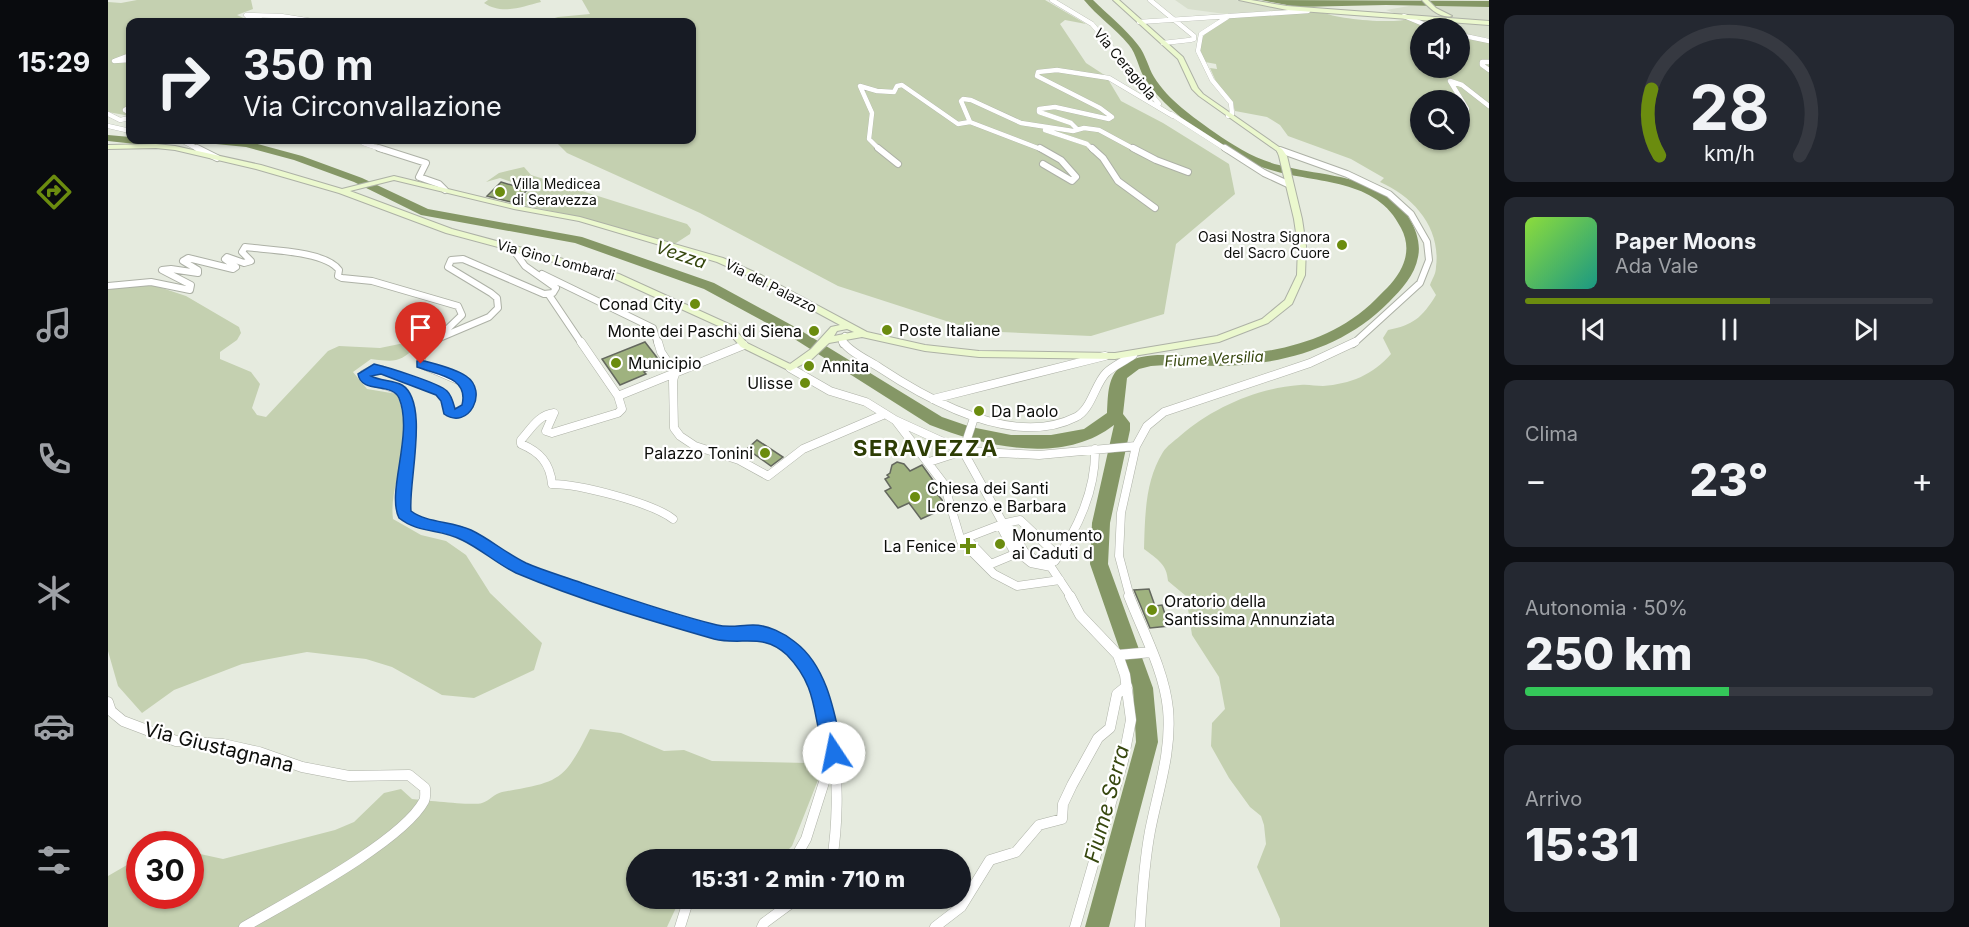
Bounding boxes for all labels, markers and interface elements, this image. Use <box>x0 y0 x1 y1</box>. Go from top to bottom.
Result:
map controls <box>1410 18 1470 150</box>
button: sound <box>1410 18 1470 78</box>
street label: Via Ceragiola <box>1091 25 1160 103</box>
text: 350 m <box>243 39 374 90</box>
icon: right <box>144 42 222 120</box>
text: 15:29 <box>18 46 90 79</box>
text: 28 <box>1689 70 1769 145</box>
text: Via Circonvallazione <box>243 90 502 123</box>
button: search <box>1410 90 1470 150</box>
text: km/h <box>1704 140 1754 166</box>
icon: directions <box>33 171 75 213</box>
place label: Villa Medicea di Seravezza <box>512 175 601 208</box>
marker: Villa Medicea di Seravezza <box>493 185 507 199</box>
place label: Oasi Nostra Signora del Sacro Cuore <box>1198 228 1330 261</box>
text: Paper Moons <box>1615 228 1756 254</box>
street label: Via Gino Lombardi <box>495 236 617 283</box>
water label: Vezza <box>653 236 709 273</box>
marker: Oasi Nostra Signora del Sacro Cuore <box>1335 238 1349 252</box>
text: Ada Vale <box>1615 254 1698 278</box>
street label: Via del Palazzo <box>723 255 820 316</box>
place label: Conad City <box>599 294 683 314</box>
marker: Conad City <box>688 297 702 311</box>
pin <box>395 302 446 364</box>
icon: music <box>33 304 75 346</box>
icon: arrive <box>404 311 437 344</box>
icon: previous <box>1577 313 1610 346</box>
icon: pause <box>1713 313 1746 346</box>
icon: next <box>1849 313 1882 346</box>
place label: Poste Italiane <box>899 320 1000 340</box>
place label: Monte dei Paschi di Siena <box>607 321 802 341</box>
marker: Poste Italiane <box>880 323 894 337</box>
marker: Monte dei Paschi di Siena <box>807 324 821 338</box>
water label: Fiume Versilia <box>1164 346 1264 371</box>
place label: Municipio <box>628 353 702 373</box>
marker: Municipio <box>609 356 623 370</box>
place label: Annita <box>821 356 869 376</box>
marker: Annita <box>802 359 816 373</box>
place label: Ulisse <box>747 373 793 393</box>
marker: Ulisse <box>798 376 812 390</box>
place label: Da Paolo <box>991 401 1058 421</box>
marker: Da Paolo <box>972 404 986 418</box>
text: Clima <box>1525 422 1578 446</box>
district label: SERAVEZZA <box>853 435 999 461</box>
icon: phone <box>33 438 75 480</box>
place label: Palazzo Tonini <box>644 443 753 463</box>
marker: Palazzo Tonini <box>758 446 772 460</box>
text: 23° <box>1690 452 1768 507</box>
text: − <box>1525 460 1547 500</box>
text: + <box>1911 460 1933 500</box>
place label: Chiesa dei Santi Lorenzo e Barbara <box>927 478 1066 516</box>
marker: Chiesa dei Santi Lorenzo e Barbara <box>908 490 922 504</box>
place label: Monumento ai Caduti d <box>1012 525 1102 563</box>
place label: La Fenice <box>884 536 956 556</box>
marker: Monumento ai Caduti d <box>993 537 1007 551</box>
marker: La Fenice <box>961 539 975 553</box>
icon: climate <box>33 572 75 614</box>
place label: Oratorio della Santissima Annunziata <box>1164 591 1335 629</box>
text: Autonomia · 50% <box>1525 596 1688 620</box>
marker: Oratorio della Santissima Annunziata <box>1145 603 1159 617</box>
text: 250 km <box>1525 626 1692 681</box>
icon: car <box>33 705 75 747</box>
street label: Via Giustagnana <box>141 717 297 777</box>
position arrow <box>802 721 866 785</box>
water label: Fiume Serra <box>1079 742 1134 865</box>
text: Arrivo <box>1525 787 1582 811</box>
text: 15:31 <box>1525 817 1639 872</box>
speed limit sign: 30 <box>126 831 204 909</box>
icon: filters <box>33 839 75 881</box>
text: 15:31 · 2 min · 710 m <box>692 866 905 892</box>

